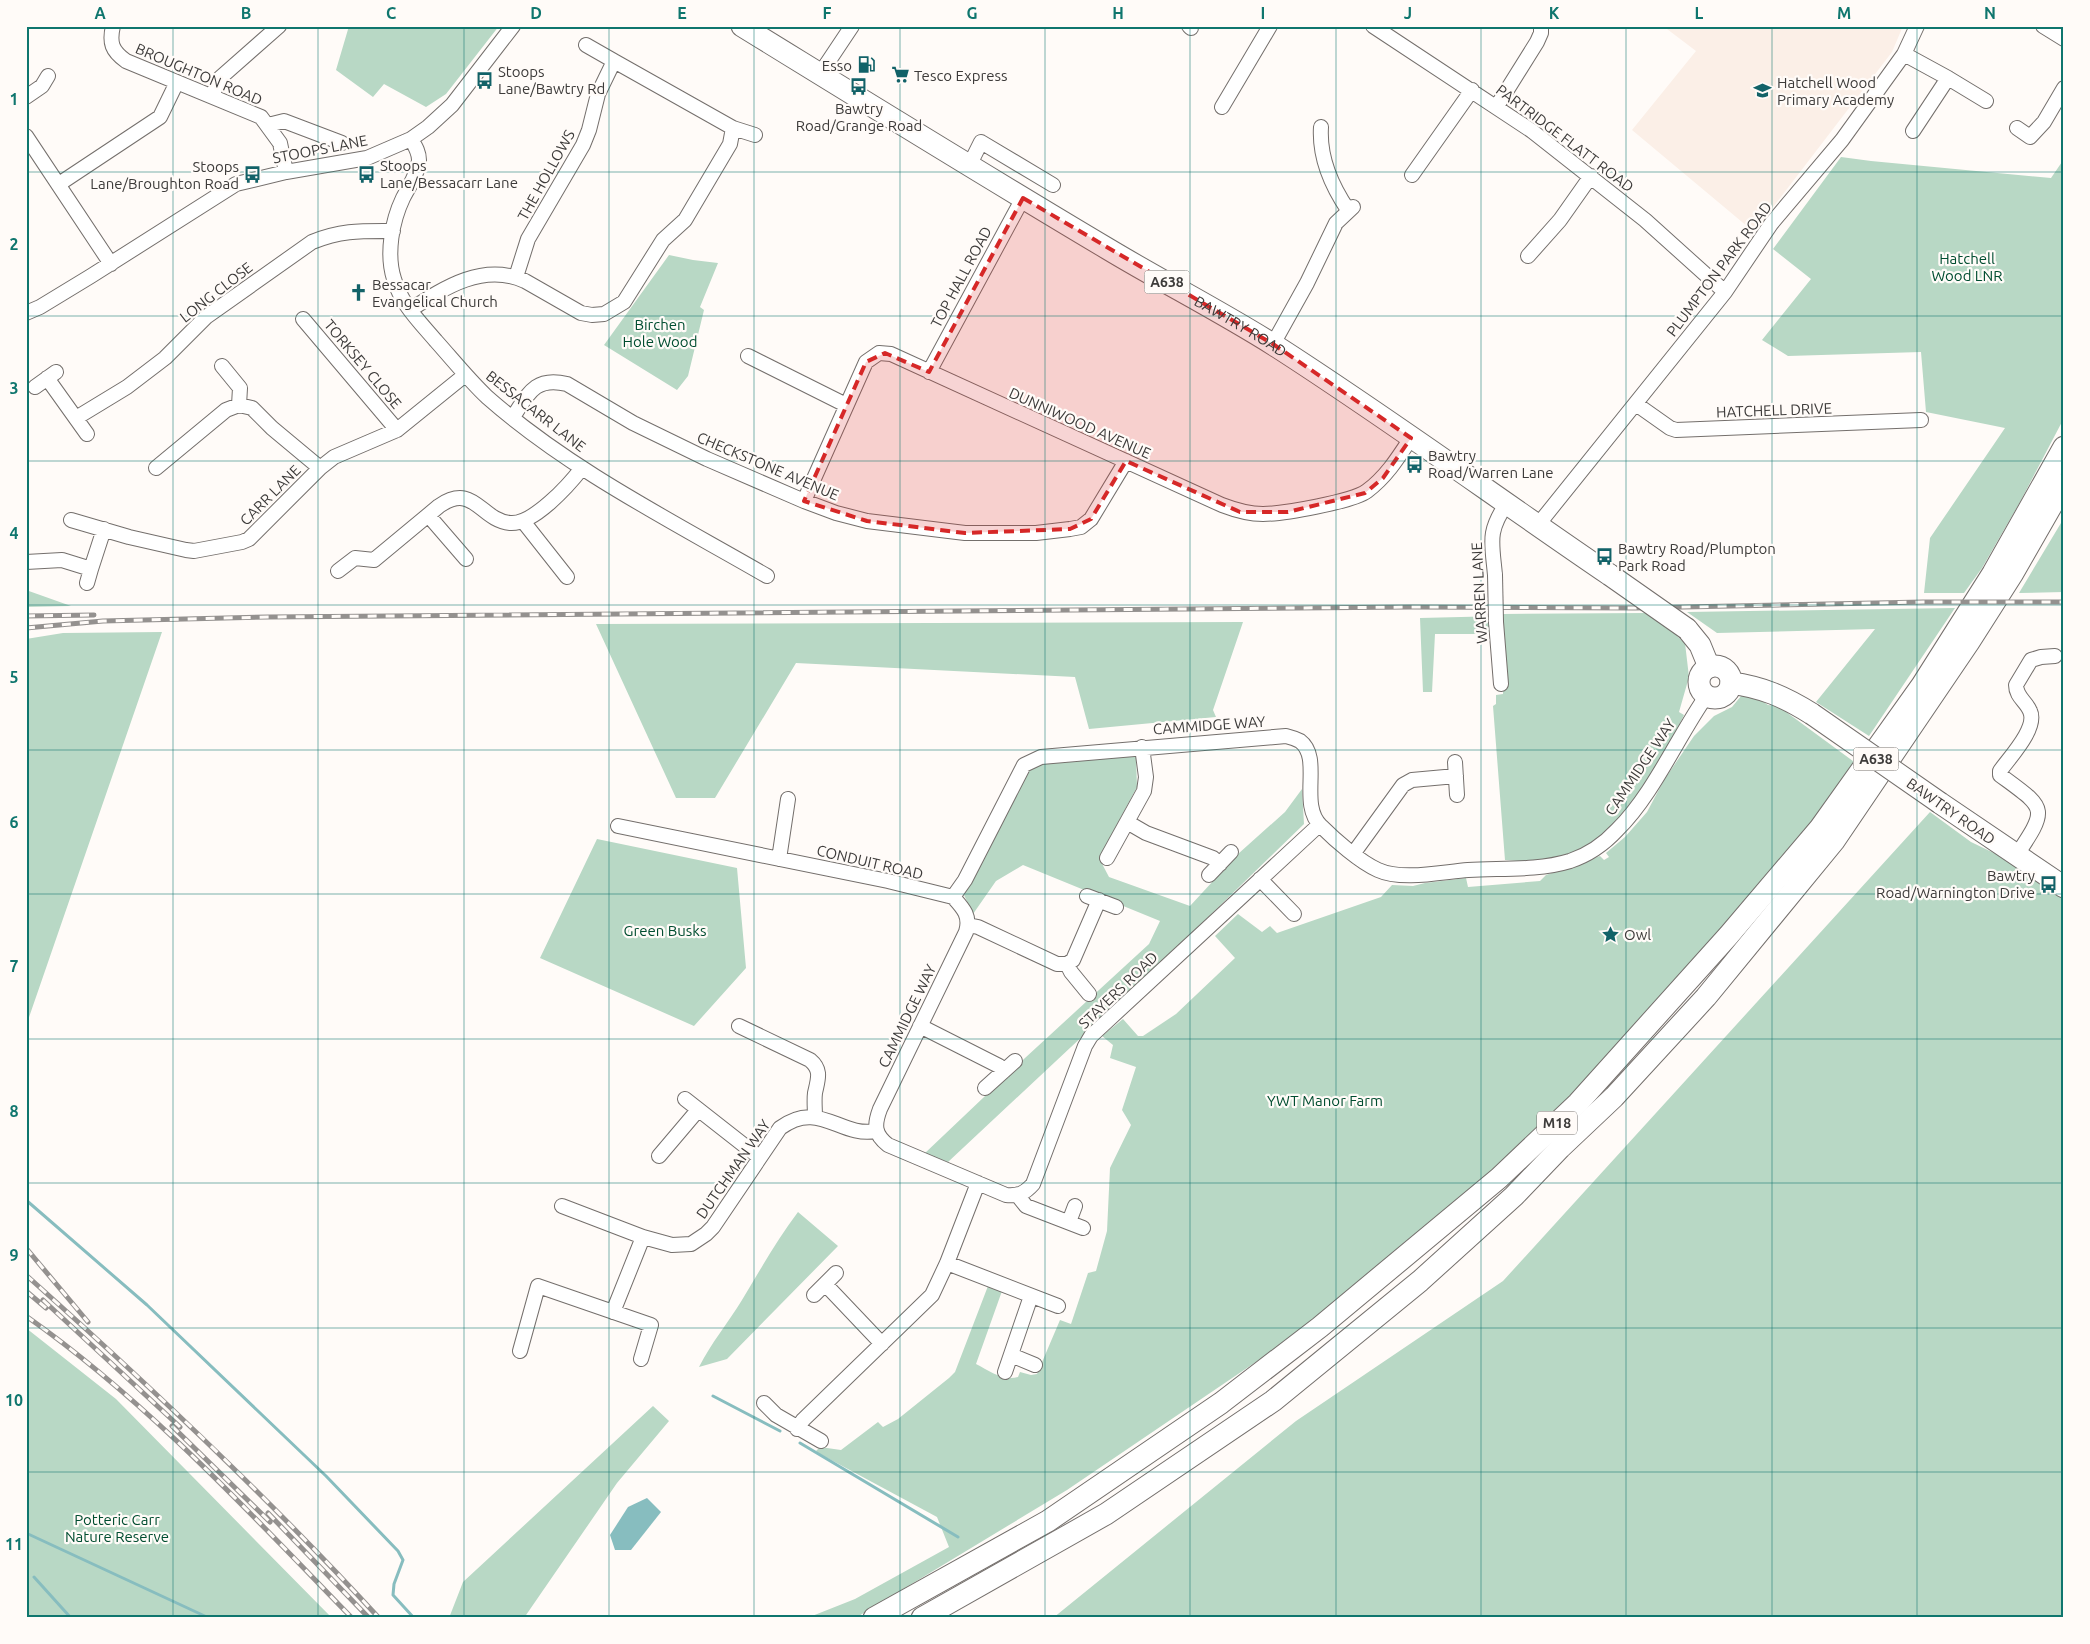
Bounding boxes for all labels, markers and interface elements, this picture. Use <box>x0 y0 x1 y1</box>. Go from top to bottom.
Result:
text: A <box>94 4 106 22</box>
text: B <box>241 4 251 22</box>
text: C <box>386 4 396 22</box>
text: D <box>530 4 542 22</box>
text: E <box>677 4 687 22</box>
text: F <box>823 4 832 22</box>
text: G <box>966 4 978 22</box>
text: H <box>1112 4 1124 22</box>
text: I <box>1261 4 1265 22</box>
text: J <box>1404 4 1412 22</box>
text: K <box>1549 4 1560 22</box>
text: L <box>1695 4 1704 22</box>
text: M <box>1837 4 1851 22</box>
text: N <box>1984 4 1996 22</box>
street label: BROUGHTON ROAD <box>133 40 265 108</box>
fuel station icon: Esso <box>856 55 876 75</box>
place label: Esso <box>822 57 852 74</box>
place label: Stoops Lane/Bawtry Rd <box>498 63 605 97</box>
supermarket icon: Tesco Express <box>890 65 910 85</box>
place label: Tesco Express <box>914 67 1007 84</box>
bus stop icon: Stoops Lane/Bawtry Rd <box>474 70 494 90</box>
place label: Hatchell Wood Primary Academy <box>1777 74 1894 108</box>
bus stop icon: Bawtry Road/Grange Road <box>849 77 869 97</box>
street label: PARTRIDGE FLATT ROAD <box>1493 81 1637 195</box>
school or university icon: Hatchell Wood Primary Academy <box>1753 81 1773 101</box>
text: 1 <box>9 90 19 108</box>
place label: Bawtry Road/Grange Road <box>796 100 922 134</box>
street label: THE HOLLOWS <box>514 127 578 223</box>
street label: STOOPS LANE <box>271 131 369 167</box>
place label: Stoops Lane/Bessacarr Lane <box>380 157 518 191</box>
place label: Stoops Lane/Broughton Road <box>90 158 239 192</box>
bus stop icon: Stoops Lane/Bessacarr Lane <box>356 164 376 184</box>
bus stop icon: Stoops Lane/Broughton Road <box>243 165 263 185</box>
street label: PLUMPTON PARK ROAD <box>1663 198 1775 340</box>
street label: TOP HALL ROAD <box>927 223 995 331</box>
text: 2 <box>9 235 19 253</box>
park label: Hatchell Wood LNR <box>1931 250 2003 284</box>
street label: LONG CLOSE <box>176 258 256 326</box>
road number: A638 <box>1144 270 1190 294</box>
place label: Bessacar Evangelical Church <box>372 276 498 310</box>
church icon: Bessacar Evangelical Church <box>348 283 368 303</box>
street label: BAWTRY ROAD <box>1192 292 1290 360</box>
street label: TORKSEY CLOSE <box>321 316 405 412</box>
park label: Birchen Hole Wood <box>623 316 697 350</box>
street label: BESSACARR LANE <box>483 367 589 455</box>
text: 3 <box>9 379 19 397</box>
street label: DUNNIWOOD AVENUE <box>1006 384 1154 462</box>
street label: HATCHELL DRIVE <box>1716 399 1832 421</box>
street label: CHECKSTONE AVENUE <box>694 428 842 504</box>
place label: Bawtry Road/Warren Lane <box>1428 447 1554 481</box>
bus stop icon: Bawtry Road/Warren Lane <box>1404 454 1424 474</box>
street label: CARR LANE <box>236 461 304 529</box>
text: 4 <box>9 524 19 542</box>
place label: Bawtry Road/Plumpton Park Road <box>1618 540 1776 574</box>
street label: WARREN LANE <box>1468 542 1490 644</box>
bus stop icon: Bawtry Road/Plumpton Park Road <box>1594 547 1614 567</box>
text: 5 <box>9 668 19 686</box>
street label: CAMMIDGE WAY <box>1152 713 1266 737</box>
street label: CAMMIDGE WAY <box>1601 715 1679 818</box>
road number: A638 <box>1854 748 1898 771</box>
street label: BAWTRY ROAD <box>1903 774 1999 848</box>
text: 6 <box>9 813 19 831</box>
street label: CONDUIT ROAD <box>815 841 925 883</box>
place label: Bawtry Road/Warnington Drive <box>1876 867 2035 901</box>
bus stop icon: Bawtry Road/Warnington Drive <box>2039 874 2059 894</box>
park label: Green Busks <box>624 922 706 939</box>
place icon: Owl <box>1600 924 1620 944</box>
place label: Owl <box>1624 926 1651 943</box>
street label: STAYERS ROAD <box>1075 948 1161 1032</box>
text: 7 <box>9 957 19 975</box>
street label: CAMMIDGE WAY <box>875 961 939 1070</box>
park label: YWT Manor Farm <box>1267 1092 1383 1109</box>
text: 8 <box>9 1102 19 1120</box>
road number: M18 <box>1537 1112 1577 1134</box>
street label: DUTCHMAN WAY <box>693 1116 774 1222</box>
text: 9 <box>9 1246 19 1264</box>
text: 10 <box>5 1391 23 1409</box>
park label: Potteric Carr Nature Reserve <box>65 1511 169 1545</box>
text: 11 <box>5 1535 23 1553</box>

